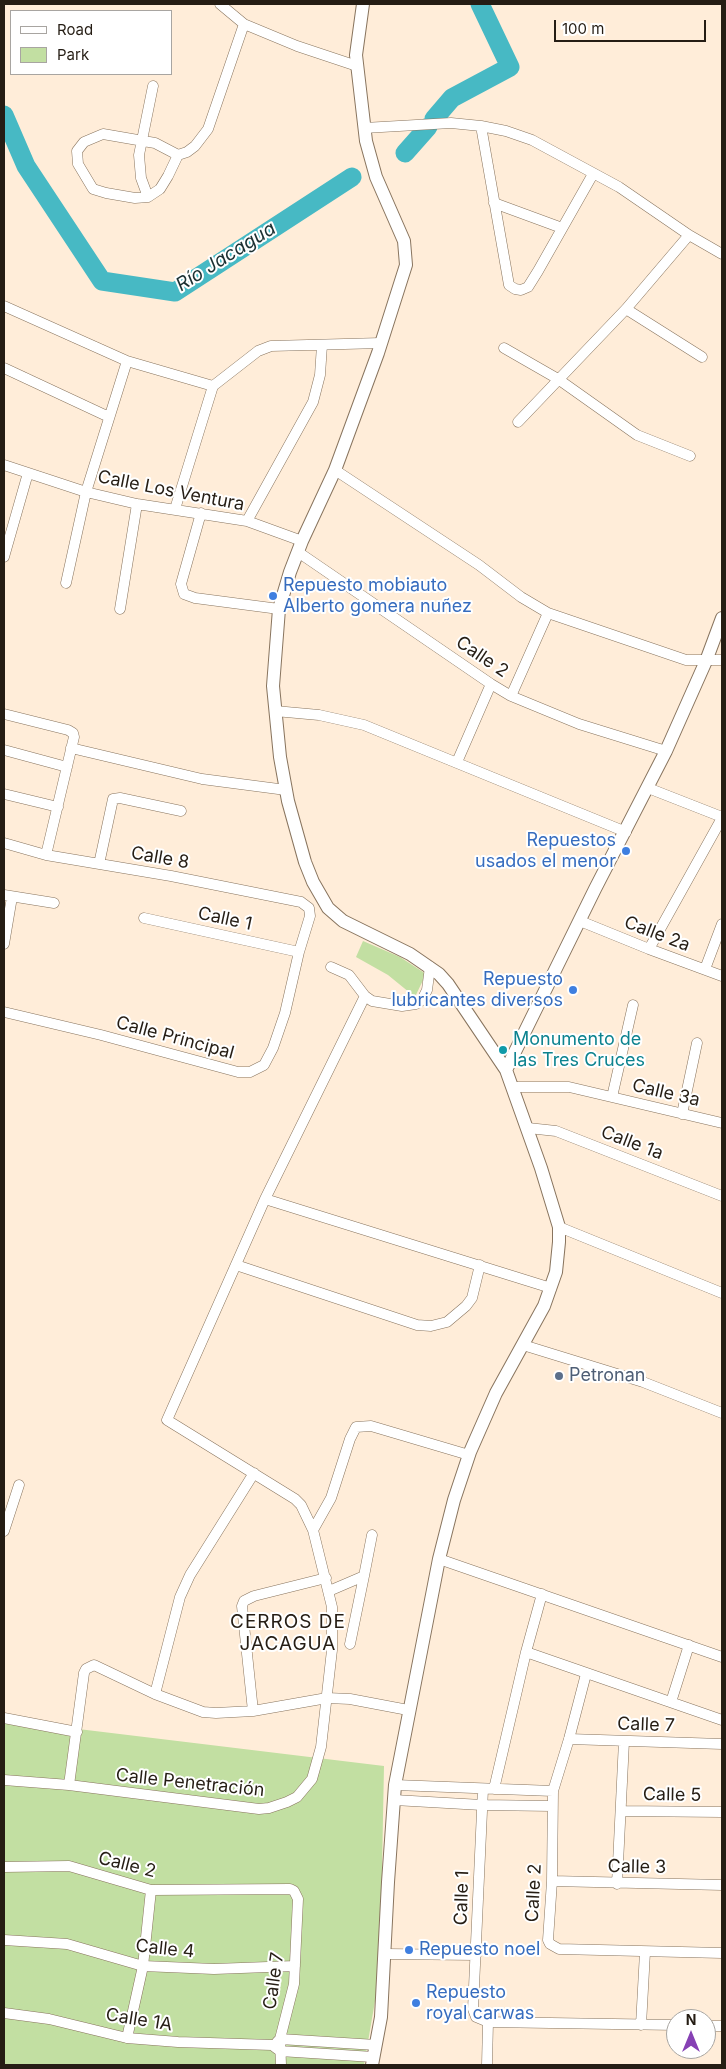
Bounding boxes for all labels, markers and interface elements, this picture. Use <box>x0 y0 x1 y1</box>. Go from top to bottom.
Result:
legend <box>10 10 172 75</box>
scale bar <box>556 10 708 42</box>
text: 100 m <box>562 19 604 38</box>
text: Road <box>57 20 93 39</box>
text: Park <box>57 45 89 64</box>
water label: Río Jacagua <box>172 217 280 297</box>
street label: Calle Los Ventura <box>96 466 246 516</box>
place label: Repuesto mobiauto Alberto gomera nuñez <box>283 575 472 618</box>
marker: Repuesto mobiauto Alberto gomera nuñez <box>267 590 279 602</box>
street label: Calle 2 <box>452 632 512 682</box>
place label: Repuestos usados el menor <box>475 830 616 872</box>
street label: Calle 8 <box>129 842 191 874</box>
marker: Repuestos usados el menor <box>620 845 632 857</box>
street label: Calle 1 <box>196 903 254 935</box>
street label: Calle 2a <box>621 912 693 956</box>
place label: Repuesto lubricantes diversos <box>391 969 563 1012</box>
marker: Repuesto lubricantes diversos <box>567 984 579 996</box>
street label: Calle Principal <box>114 1012 236 1064</box>
place label: Monumento de las Tres Cruces <box>513 1029 645 1072</box>
marker: Monumento de las Tres Cruces <box>497 1044 509 1056</box>
street label: Calle 3a <box>630 1075 702 1111</box>
street label: Calle 1a <box>598 1121 666 1165</box>
place label: Petronan <box>569 1365 645 1387</box>
marker: Petronan <box>553 1370 565 1382</box>
district label: CERROS DE JACAGUA <box>229 1611 347 1655</box>
street label: Calle 7 <box>617 1713 675 1737</box>
street label: Calle Penetración <box>115 1764 265 1802</box>
street label: Calle 5 <box>643 1784 701 1806</box>
street label: Calle 2 <box>96 1847 158 1883</box>
street label: Calle 3 <box>607 1856 667 1878</box>
street label: Calle 2 <box>522 1863 546 1923</box>
street label: Calle 1 <box>450 1870 474 1926</box>
street label: Calle 4 <box>134 1935 196 1963</box>
place label: Repuesto noel <box>419 1939 540 1961</box>
marker: Repuesto noel <box>403 1944 415 1956</box>
street label: Calle 7 <box>259 1951 289 2011</box>
place label: Repuesto royal carwas <box>426 1982 534 2025</box>
marker: Repuesto royal carwas <box>410 1997 422 2009</box>
street label: Calle 1A <box>104 2004 174 2036</box>
north arrow <box>666 2009 716 2059</box>
text: N <box>686 2011 696 2028</box>

